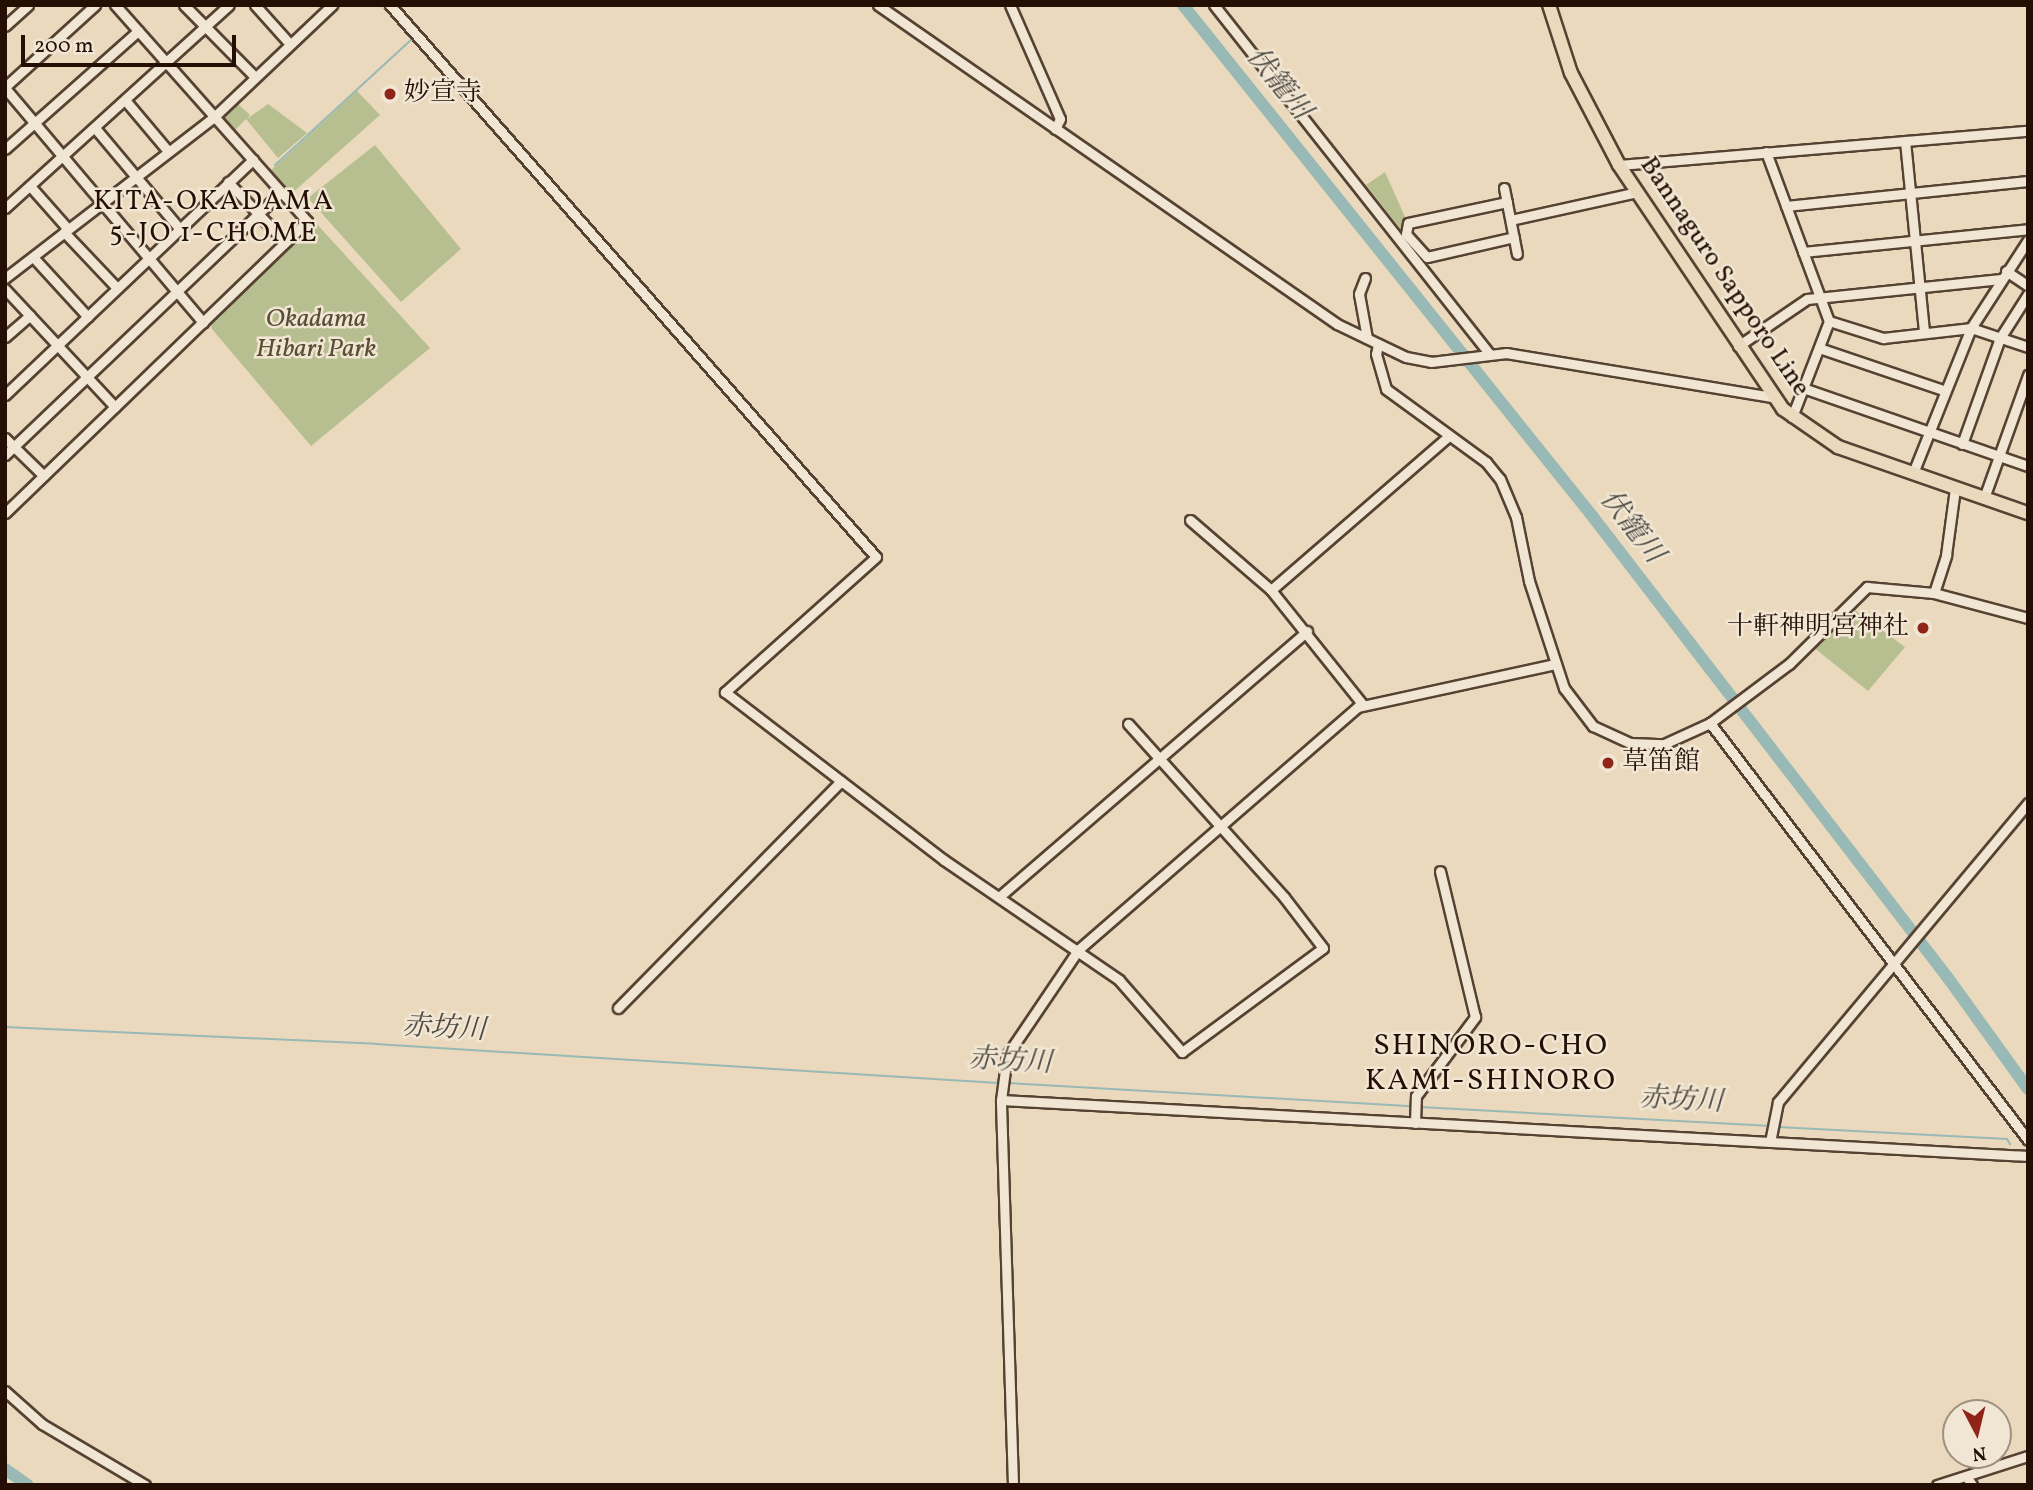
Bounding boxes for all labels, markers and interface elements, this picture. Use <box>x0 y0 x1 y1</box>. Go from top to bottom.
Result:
scale bar <box>24 21 240 65</box>
text: 200 m <box>34 32 94 61</box>
water label: 伏籠川 <box>1239 41 1317 127</box>
place label: 妙宣寺 <box>404 78 482 110</box>
marker: 妙宣寺 <box>382 86 398 102</box>
street label: Bannaguro Sapporo Line <box>1632 151 1816 403</box>
district label: KITA-OKADAMA 5-JO 1-CHOME <box>95 185 333 251</box>
park label: Okadama Hibari Park <box>256 304 376 366</box>
water label: 伏籠川 <box>1592 484 1670 570</box>
place label: 十軒神明宮神社 <box>1727 612 1909 644</box>
marker: 十軒神明宮神社 <box>1915 620 1931 636</box>
place label: 草笛館 <box>1622 747 1700 779</box>
marker: 草笛館 <box>1600 755 1616 771</box>
water label: 赤坊川 <box>401 1010 487 1048</box>
district label: SHINORO-CHO KAMI-SHINORO <box>1366 1028 1616 1098</box>
water label: 赤坊川 <box>967 1043 1053 1081</box>
water label: 赤坊川 <box>1638 1082 1724 1120</box>
north arrow <box>1942 1399 2012 1469</box>
text: N <box>1971 1439 1988 1467</box>

